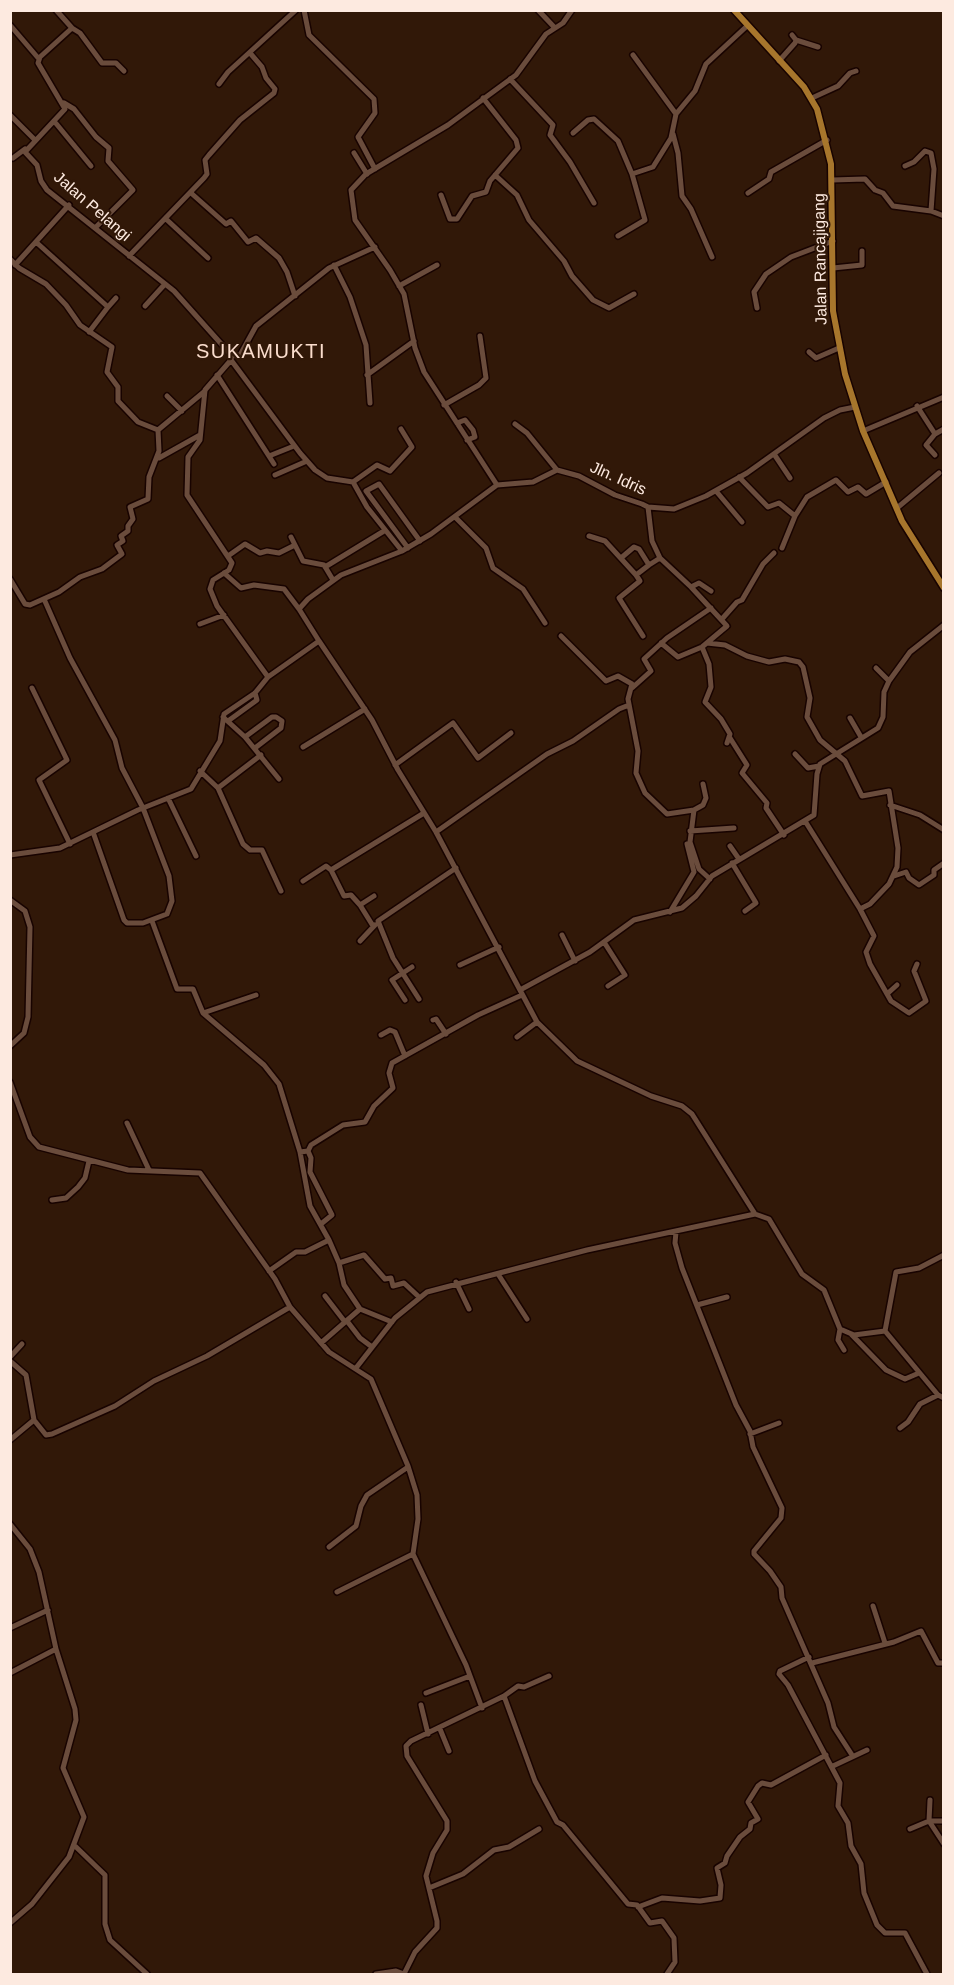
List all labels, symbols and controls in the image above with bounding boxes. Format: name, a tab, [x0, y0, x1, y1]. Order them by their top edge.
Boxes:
street label: Jalan Pelangi	[49, 168, 135, 246]
street label: Jalan Rancajigang	[810, 193, 832, 325]
district label: SUKAMUKTI	[196, 340, 326, 364]
street label: Jln. Idris	[587, 458, 649, 500]

